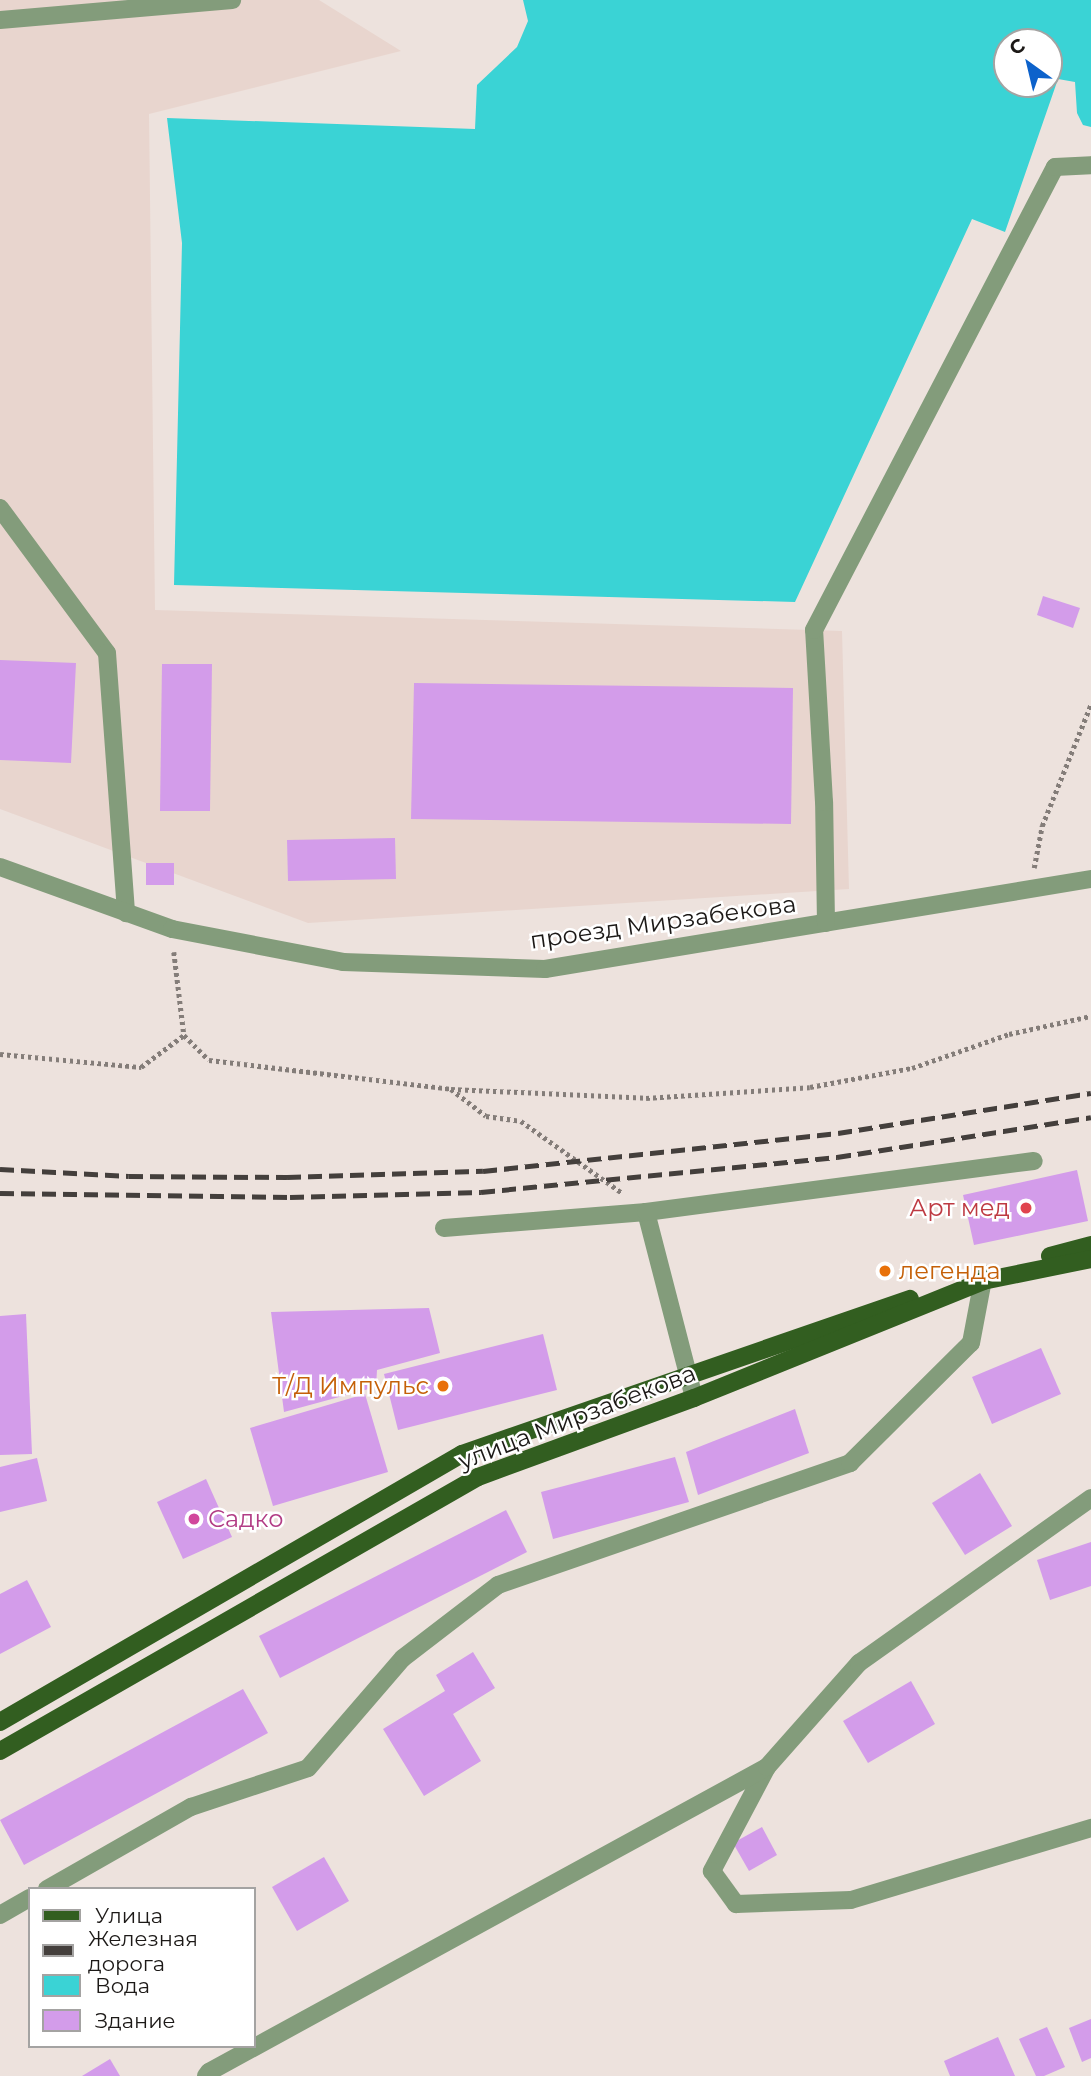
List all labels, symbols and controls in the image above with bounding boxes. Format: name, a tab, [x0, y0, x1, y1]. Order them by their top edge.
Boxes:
north arrow	[993, 28, 1063, 98]
text: С	[1005, 33, 1029, 60]
street label: проезд Мирзабекова	[528, 889, 798, 955]
place label: Арт мед	[909, 1194, 1010, 1222]
marker: Арт мед	[1016, 1198, 1036, 1218]
place label: легенда	[899, 1257, 1000, 1285]
marker: легенда	[877, 1263, 893, 1279]
street label: улица Мирзабекова	[454, 1358, 700, 1476]
place label: Т/Д Импульс	[272, 1372, 429, 1400]
marker: Т/Д Импульс	[435, 1378, 451, 1394]
place label: Садко	[208, 1505, 283, 1533]
marker: Садко	[186, 1511, 202, 1527]
legend	[28, 1887, 256, 2048]
text: Улица	[95, 1903, 163, 1928]
text: Железная дорога	[88, 1926, 198, 1976]
text: Вода	[95, 1973, 150, 1998]
text: Здание	[95, 2008, 176, 2033]

